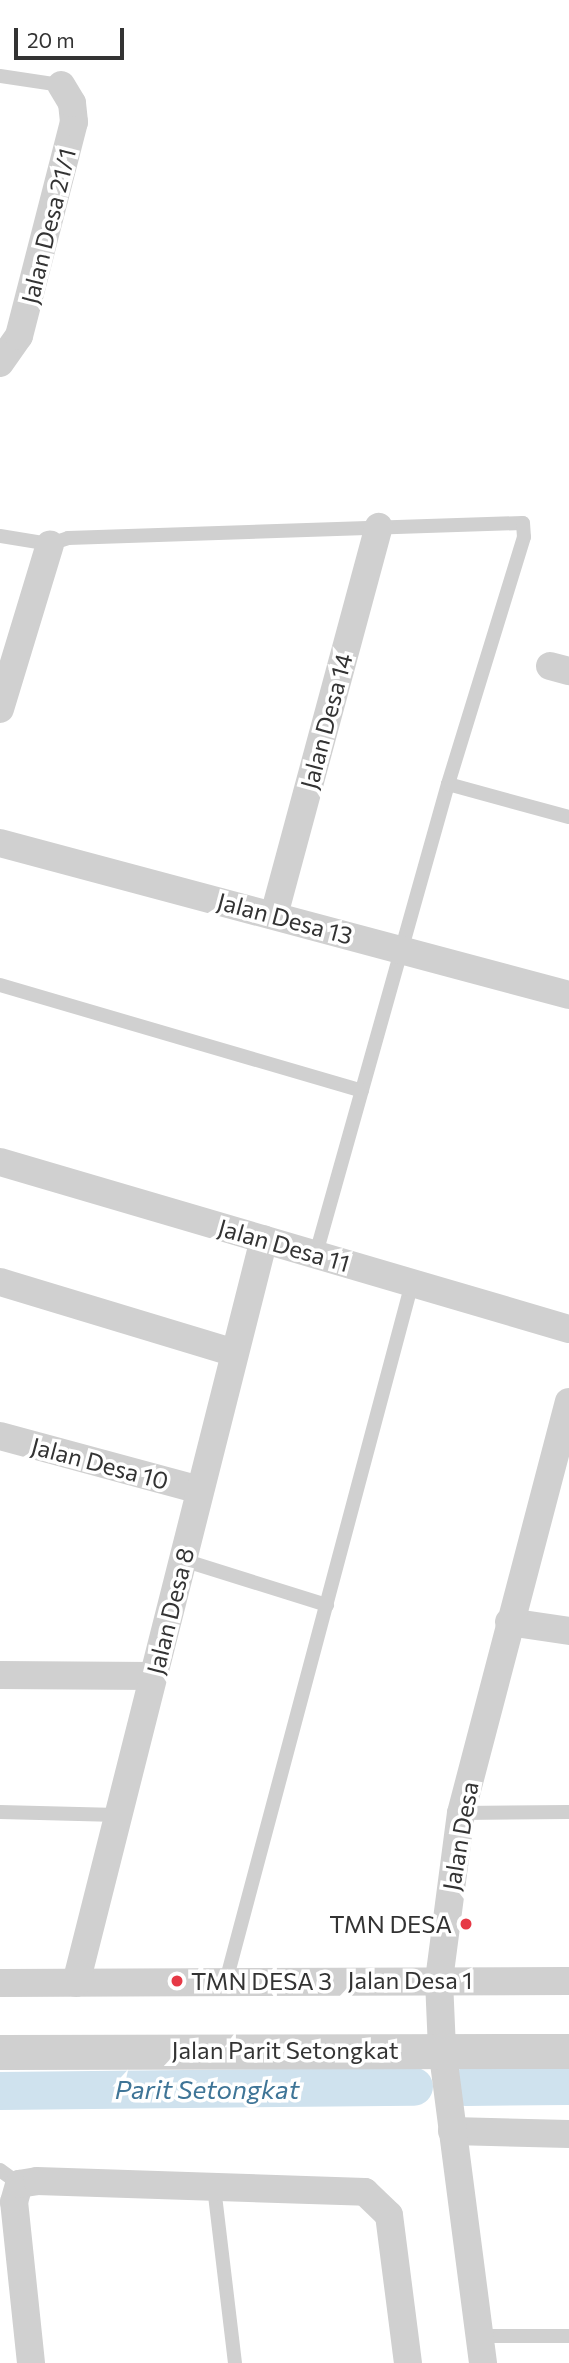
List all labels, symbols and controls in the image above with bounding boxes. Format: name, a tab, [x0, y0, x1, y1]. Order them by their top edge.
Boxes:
scale bar	[18, 14, 128, 58]
text: 20 m	[27, 27, 75, 52]
street label: Jalan Desa 21/1	[15, 145, 81, 307]
street label: Jalan Desa 14	[294, 650, 358, 792]
street label: Jalan Desa 13	[214, 886, 356, 950]
street label: Jalan Desa 11	[215, 1212, 353, 1278]
street label: Jalan Desa 10	[28, 1431, 172, 1495]
street label: Jalan Desa 8	[140, 1545, 200, 1677]
street label: Jalan Desa	[436, 1779, 484, 1893]
place label: TMN DESA	[329, 1910, 452, 1938]
marker: TMN DESA	[458, 1916, 474, 1932]
street label: Jalan Desa 1	[347, 1966, 473, 1994]
place label: TMN DESA 3	[191, 1967, 332, 1995]
marker: TMN DESA 3	[169, 1973, 185, 1989]
street label: Jalan Parit Setongkat	[171, 2036, 399, 2064]
water label: Parit Setongkat	[115, 2073, 299, 2105]

